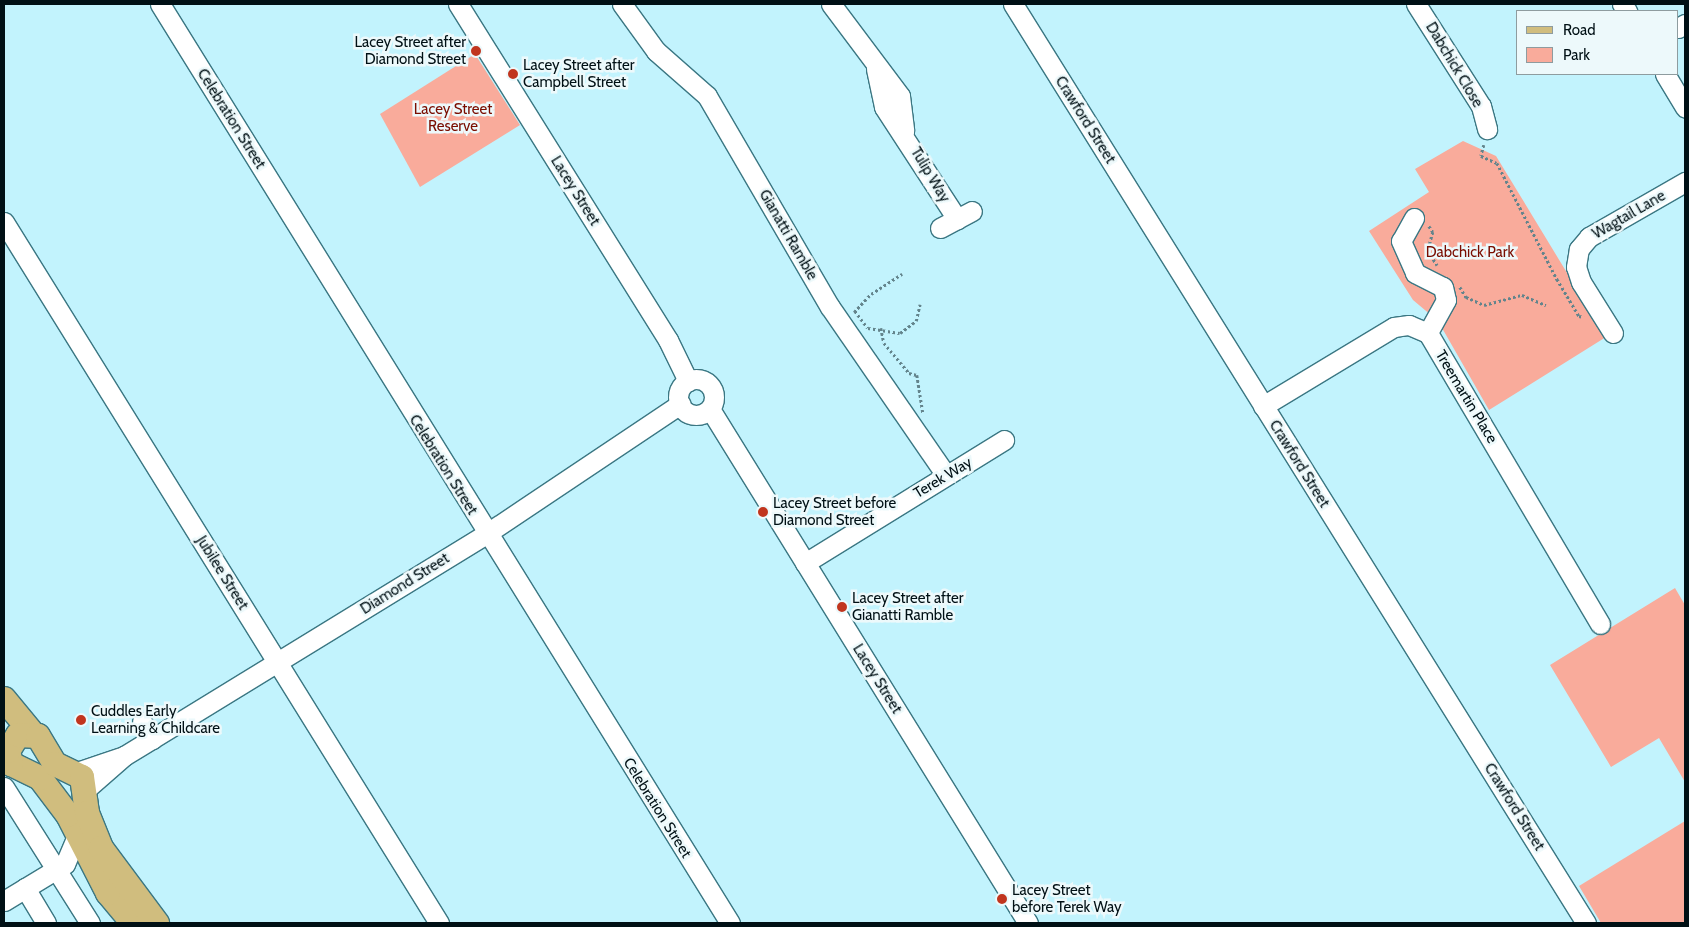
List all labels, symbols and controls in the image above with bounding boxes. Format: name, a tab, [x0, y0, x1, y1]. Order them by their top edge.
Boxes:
legend	[1516, 10, 1679, 75]
street label: Dabchick Close	[1422, 19, 1486, 111]
text: Road	[1563, 21, 1596, 39]
place label: Lacey Street after Diamond Street	[355, 33, 466, 68]
marker: Lacey Street after Diamond Street	[470, 45, 482, 57]
text: Park	[1563, 46, 1590, 64]
place label: Lacey Street after Campbell Street	[523, 56, 634, 91]
street label: Celebration Street	[193, 66, 269, 172]
marker: Lacey Street after Campbell Street	[507, 68, 519, 80]
street label: Crawford Street	[1051, 73, 1119, 167]
park label: Lacey Street Reserve	[414, 100, 492, 135]
street label: Tulip Way	[907, 144, 953, 206]
street label: Lacey Street	[547, 153, 603, 229]
street label: Gianatti Ramble	[755, 187, 821, 283]
street label: Wagtail Lane	[1589, 187, 1669, 243]
park label: Dabchick Park	[1426, 244, 1514, 262]
street label: Treemartin Place	[1431, 347, 1501, 447]
street label: Celebration Street	[405, 412, 481, 518]
street label: Crawford Street	[1265, 417, 1333, 511]
street label: Terek Way	[911, 454, 975, 502]
place label: Lacey Street before Diamond Street	[773, 494, 896, 529]
marker: Lacey Street before Diamond Street	[757, 506, 769, 518]
street label: Jubilee Street	[192, 533, 252, 613]
street label: Diamond Street	[357, 550, 453, 618]
place label: Lacey Street after Gianatti Ramble	[852, 589, 963, 624]
marker: Lacey Street after Gianatti Ramble	[836, 601, 848, 613]
street label: Lacey Street	[849, 641, 905, 717]
place label: Cuddles Early Learning & Childcare	[91, 702, 220, 737]
marker: Cuddles Early Learning & Childcare	[75, 714, 87, 726]
street label: Celebration Street	[619, 755, 695, 861]
street label: Crawford Street	[1480, 760, 1548, 854]
place label: Lacey Street before Terek Way	[1012, 881, 1122, 916]
marker: Lacey Street before Terek Way	[996, 893, 1008, 905]

